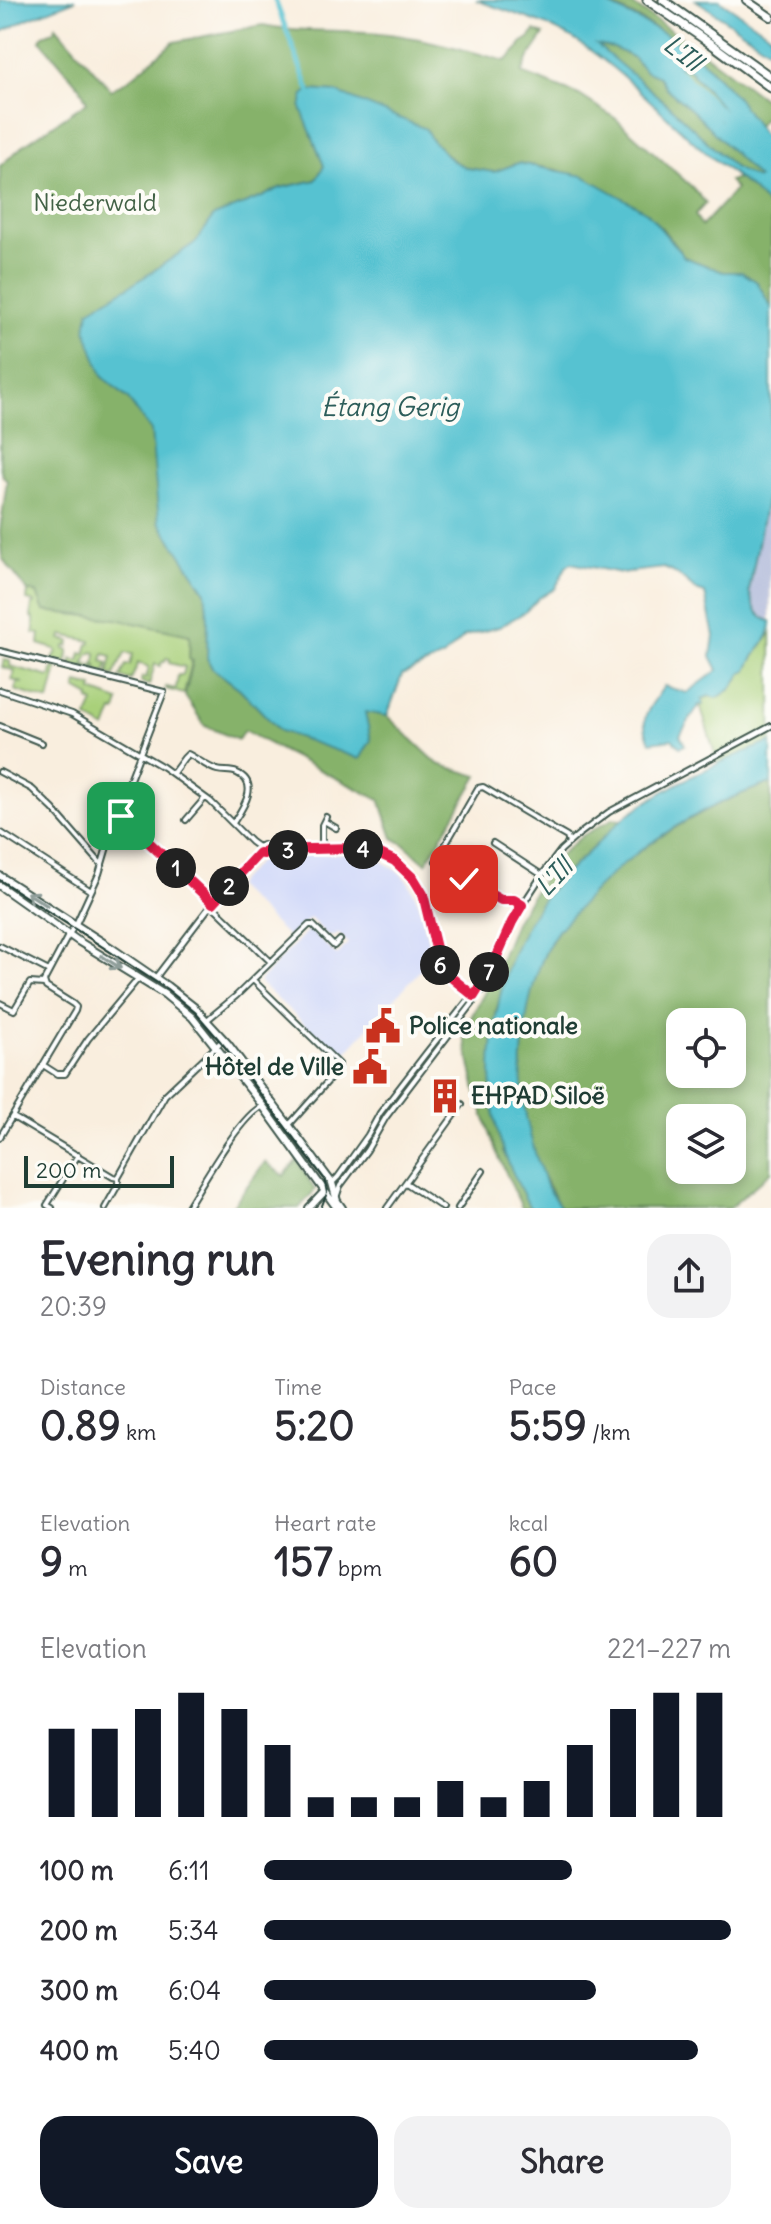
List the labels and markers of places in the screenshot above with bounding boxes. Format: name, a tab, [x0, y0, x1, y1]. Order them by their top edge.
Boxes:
pin	[87, 782, 155, 850]
pin: 4	[343, 829, 383, 869]
pin: 3	[268, 830, 308, 870]
pin	[430, 845, 498, 913]
pin: 1	[156, 848, 196, 888]
pin: 2	[209, 866, 249, 906]
pin: 6	[420, 945, 460, 985]
pin: 7	[469, 952, 509, 992]
public building icon: Police nationale	[364, 1007, 402, 1045]
place label: Police nationale	[409, 1010, 578, 1040]
public building icon: Hôtel de Ville	[351, 1048, 389, 1086]
place label: Hôtel de Ville	[205, 1051, 344, 1081]
building icon: EHPAD Siloë	[426, 1077, 464, 1115]
place label: EHPAD Siloë	[471, 1080, 605, 1110]

